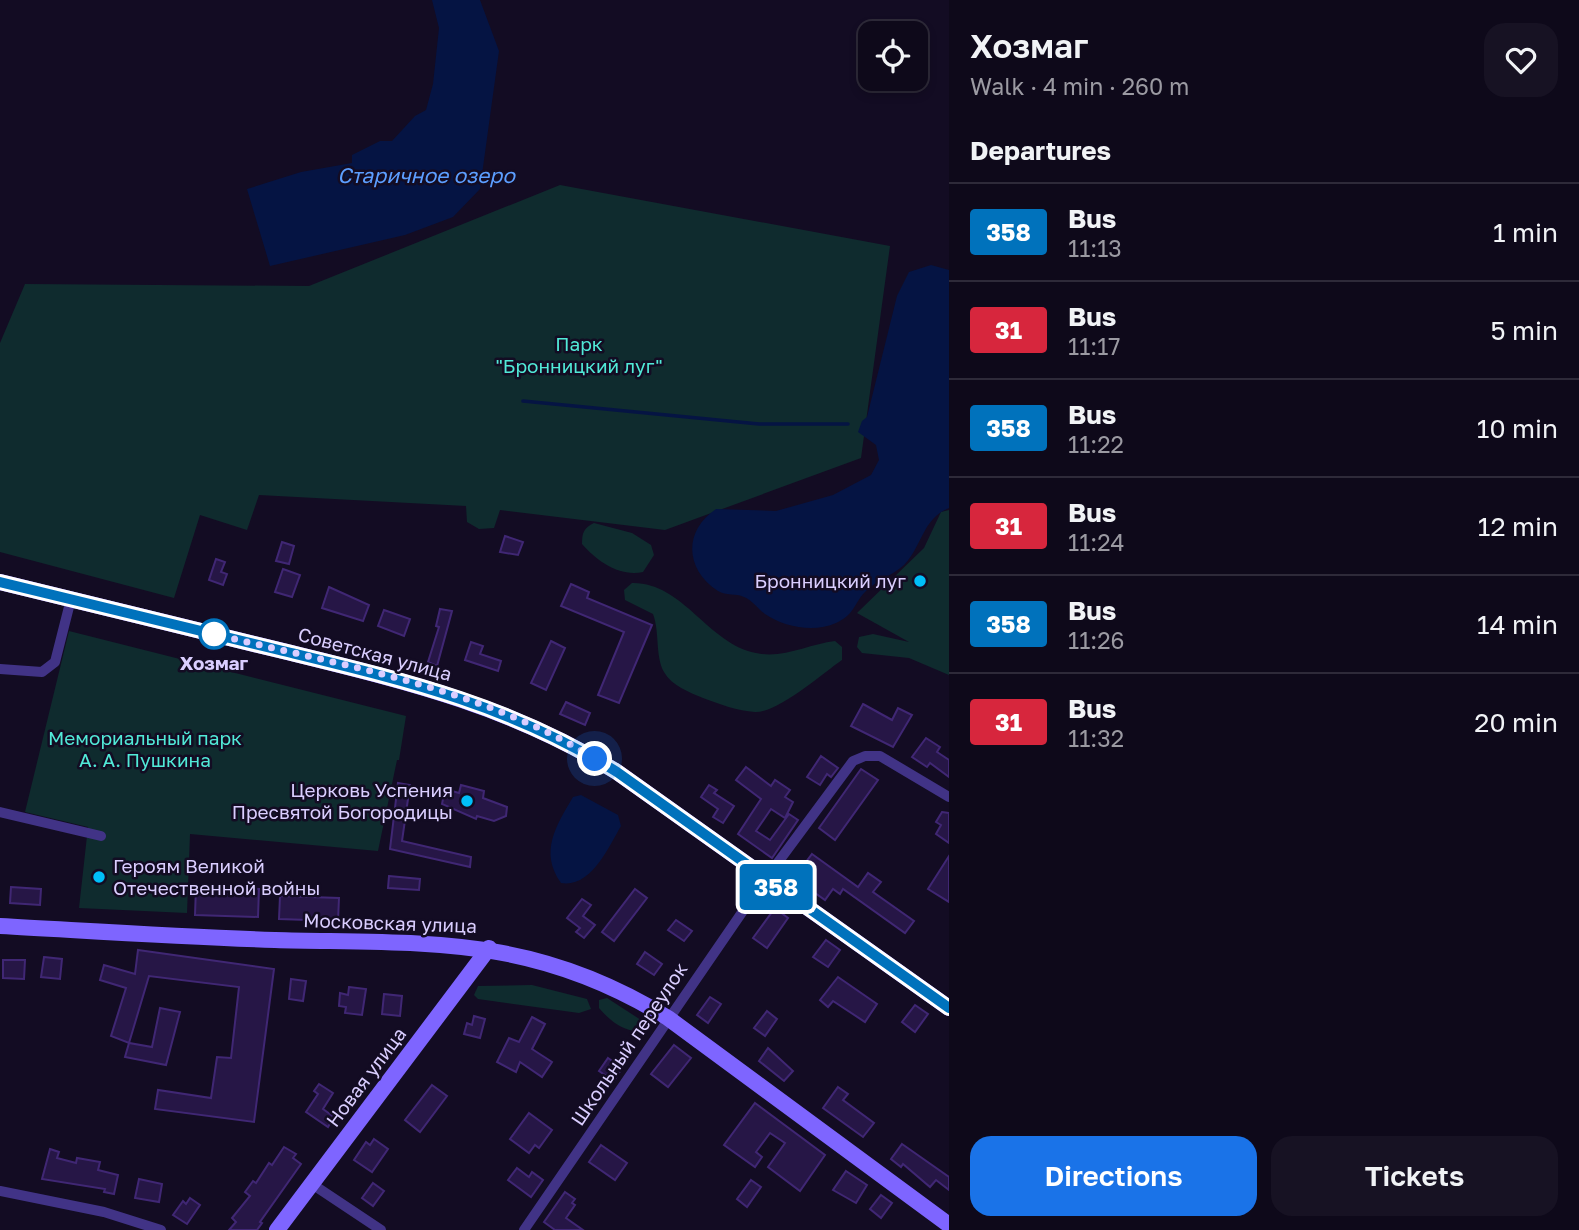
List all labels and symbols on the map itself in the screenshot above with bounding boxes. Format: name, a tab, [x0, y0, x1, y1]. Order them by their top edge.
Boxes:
water label: Старичное озеро	[337, 162, 516, 188]
park label: Парк "Бронницкий луг"	[495, 332, 663, 377]
place label: Бронницкий луг	[754, 569, 906, 592]
marker: Бронницкий луг	[912, 573, 928, 589]
marker: Хозмаг	[199, 619, 229, 649]
street label: Советская улица	[296, 622, 454, 685]
place label: Хозмаг	[180, 651, 249, 674]
park label: Мемориальный парк А. А. Пушкина	[48, 726, 242, 771]
your location	[577, 741, 612, 776]
place label: Церковь Успения Пресвятой Богородицы	[232, 778, 453, 823]
marker: Церковь Успения Пресвятой Богородицы	[459, 793, 475, 809]
place label: Героям Великой Отечественной войны	[113, 854, 320, 899]
line badge: 358	[736, 864, 816, 910]
marker: Героям Великой Отечественной войны	[91, 869, 107, 885]
street label: Московская улица	[303, 908, 477, 937]
street label: Школьный переулок	[566, 958, 692, 1130]
street label: Новая улица	[321, 1022, 410, 1131]

